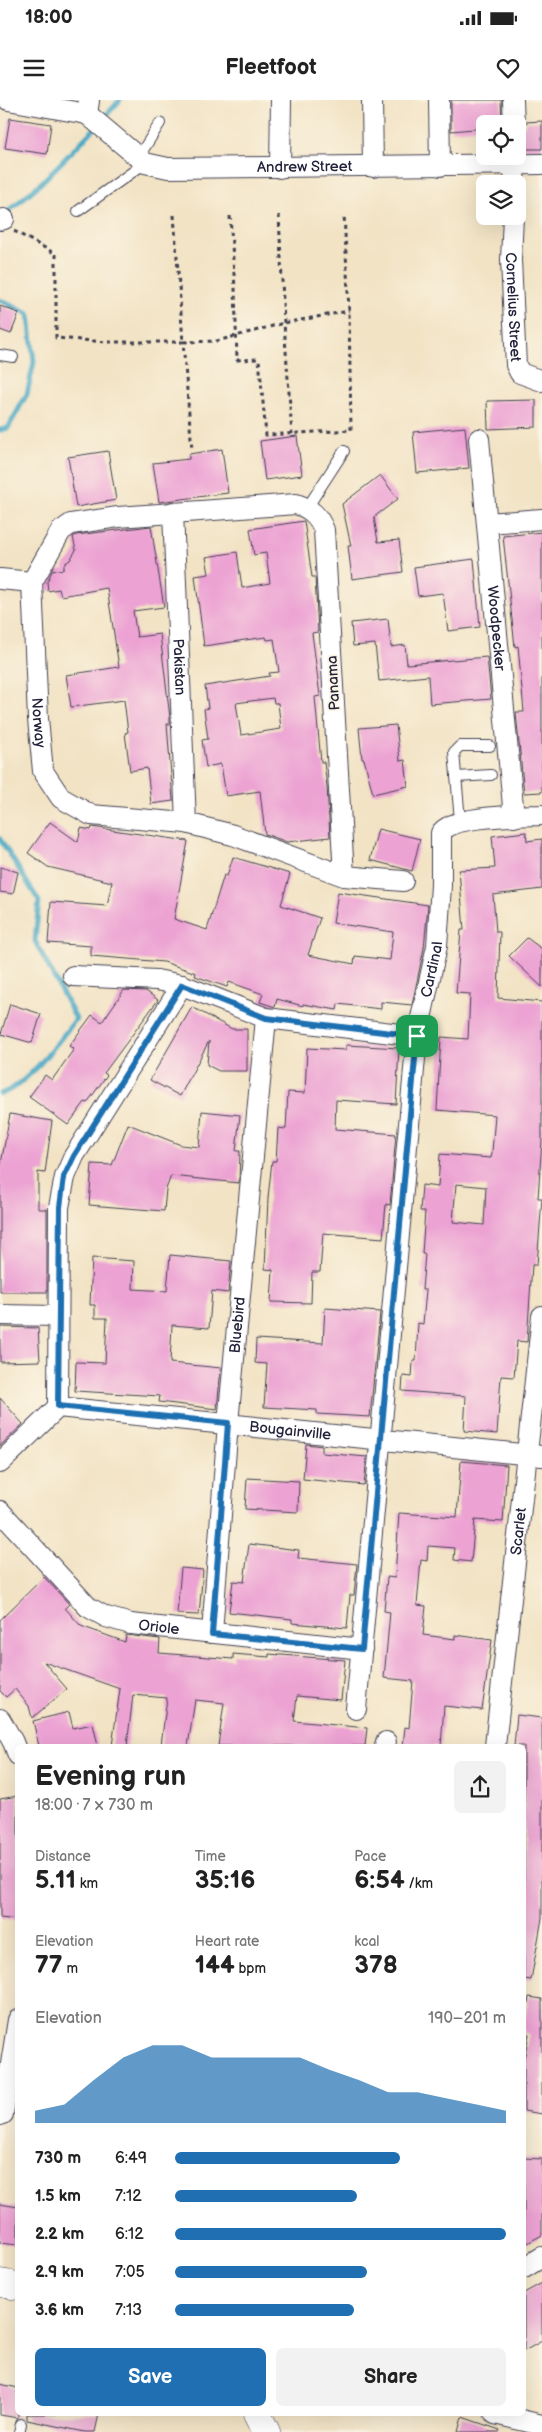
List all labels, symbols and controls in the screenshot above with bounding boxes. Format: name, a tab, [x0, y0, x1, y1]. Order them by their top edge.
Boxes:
text: 18:00	[25, 6, 73, 29]
icon: menu	[20, 54, 48, 82]
text: Fleetfoot	[225, 54, 317, 81]
icon: heart	[494, 54, 522, 82]
map controls	[476, 115, 526, 225]
button: locate	[476, 115, 526, 165]
street label: Andrew Street	[257, 157, 353, 177]
button: layers	[476, 175, 526, 225]
street label: Cornelius Street	[501, 252, 525, 363]
street label: Woodpecker	[483, 585, 509, 672]
street label: Pakistan	[168, 638, 190, 696]
street label: Panama	[323, 655, 344, 711]
street label: Norway	[27, 697, 50, 749]
street label: Cardinal	[417, 941, 447, 999]
pin	[396, 1015, 438, 1057]
icon: arrive	[403, 1022, 431, 1050]
street label: Bluebird	[226, 1296, 250, 1354]
street label: Bougainville	[248, 1417, 332, 1445]
street label: Scarlet	[507, 1506, 531, 1556]
street label: Oriole	[138, 1616, 181, 1639]
text: Evening run	[35, 1760, 186, 1793]
button: share	[454, 1761, 506, 1813]
text: 18:00 · 7 × 730 m	[35, 1796, 153, 1815]
text: Distance	[35, 1848, 91, 1865]
text: Time	[195, 1848, 226, 1865]
text: Pace	[354, 1848, 386, 1865]
text: 5.11	[35, 1865, 76, 1896]
text: 35:16	[195, 1865, 255, 1896]
text: 6:54	[354, 1865, 405, 1896]
text: km	[76, 1875, 98, 1892]
text: /km	[405, 1875, 433, 1892]
text: Elevation	[35, 1933, 93, 1950]
text: Heart rate	[195, 1933, 259, 1950]
text: kcal	[354, 1933, 379, 1950]
text: 77	[35, 1950, 63, 1981]
text: 144	[195, 1950, 235, 1981]
text: 378	[354, 1950, 398, 1981]
text: m	[63, 1960, 78, 1977]
text: bpm	[235, 1960, 266, 1977]
text: Elevation	[35, 2009, 102, 2028]
text: 190–201 m	[428, 2009, 506, 2028]
text: 730 m	[35, 2149, 81, 2168]
text: 6:49	[115, 2149, 147, 2168]
text: 1.5 km	[35, 2187, 81, 2206]
text: 7:12	[115, 2187, 142, 2206]
text: 2.2 km	[35, 2225, 84, 2244]
text: 6:12	[115, 2225, 144, 2244]
text: 2.9 km	[35, 2263, 84, 2282]
text: 7:05	[115, 2263, 145, 2282]
text: 3.6 km	[35, 2301, 84, 2320]
text: 7:13	[115, 2301, 142, 2320]
button: Save	[35, 2348, 266, 2406]
button: Share	[276, 2348, 506, 2406]

